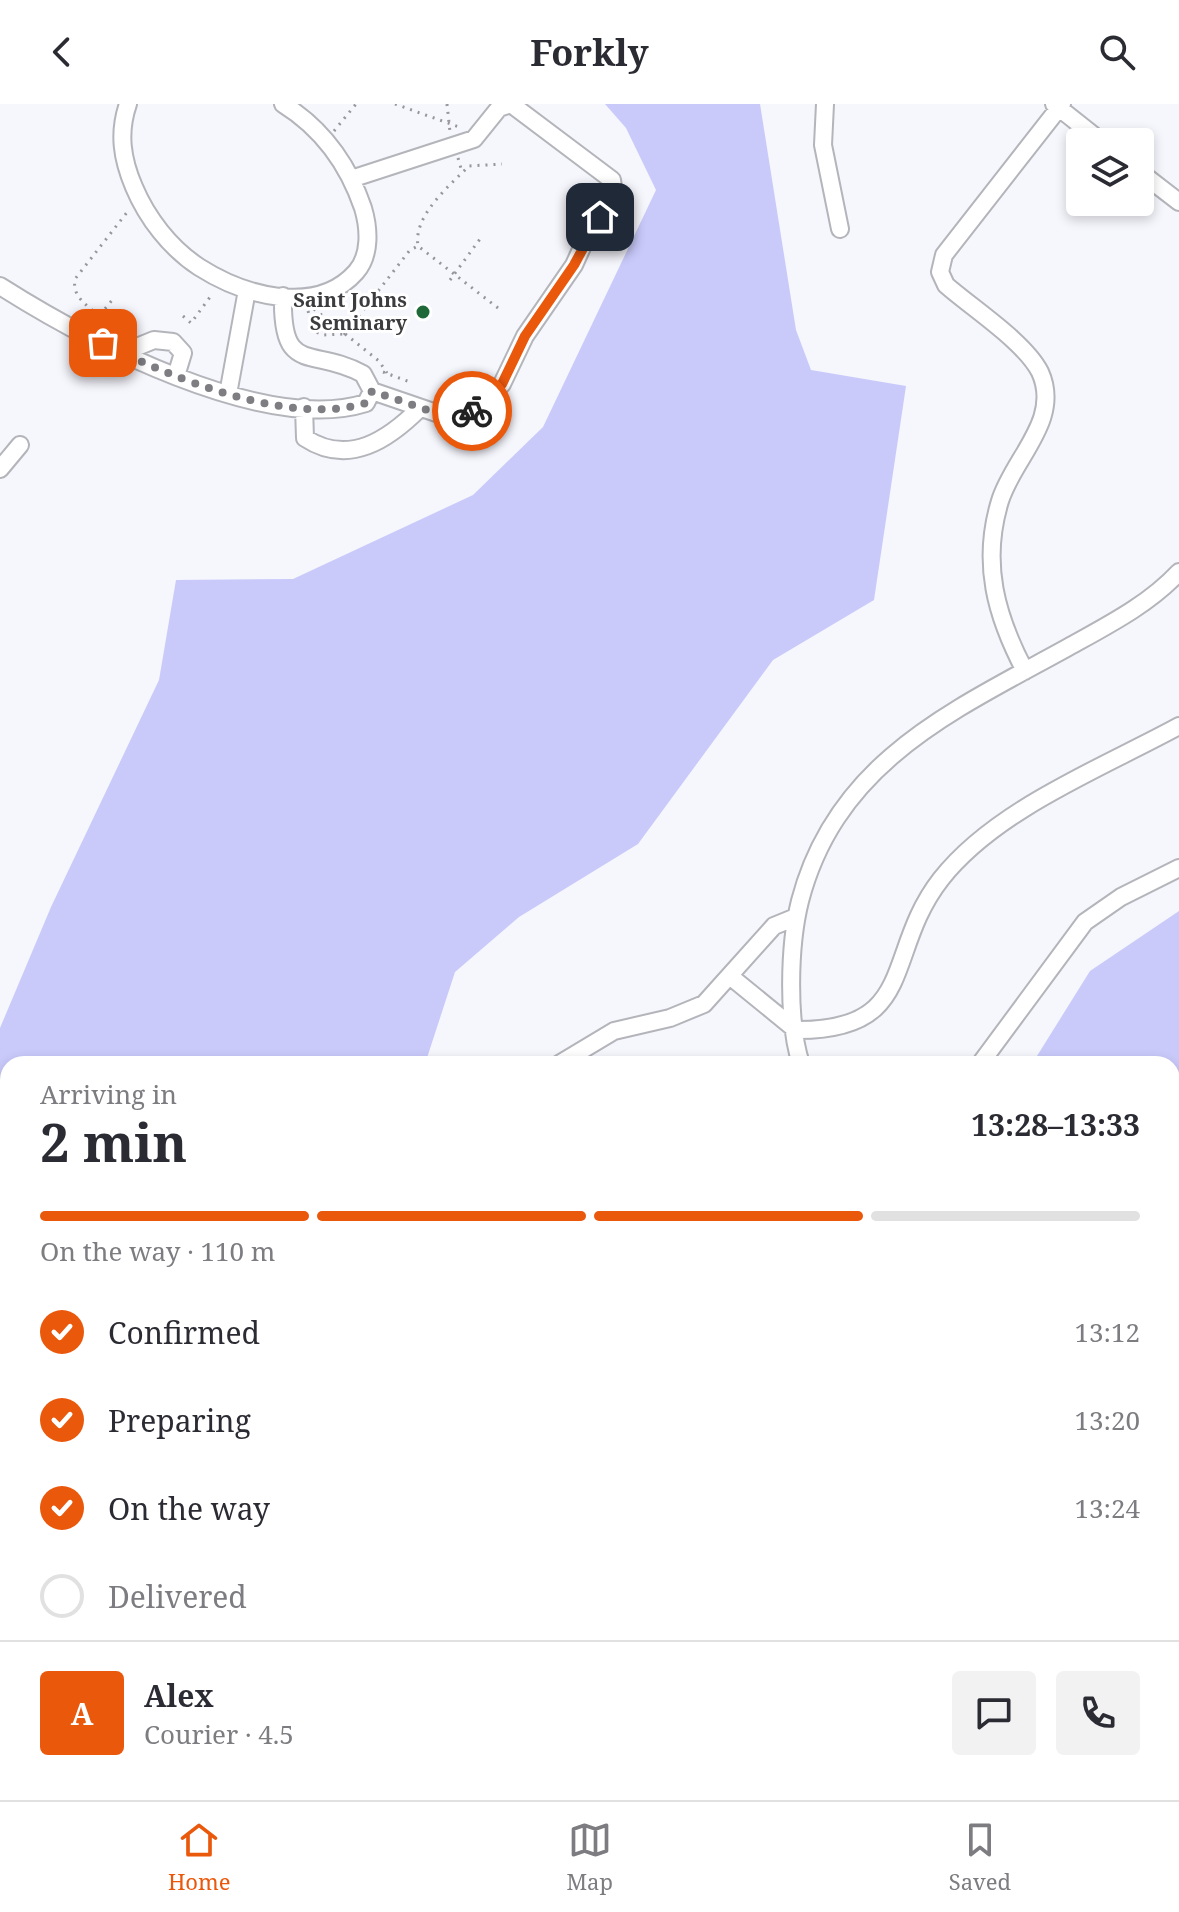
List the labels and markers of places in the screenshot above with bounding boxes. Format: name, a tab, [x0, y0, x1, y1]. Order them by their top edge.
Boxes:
pin	[566, 183, 634, 251]
place label: Saint Johns Seminary	[293, 286, 407, 336]
marker: Saint Johns Seminary	[414, 303, 432, 321]
pin	[69, 309, 137, 377]

